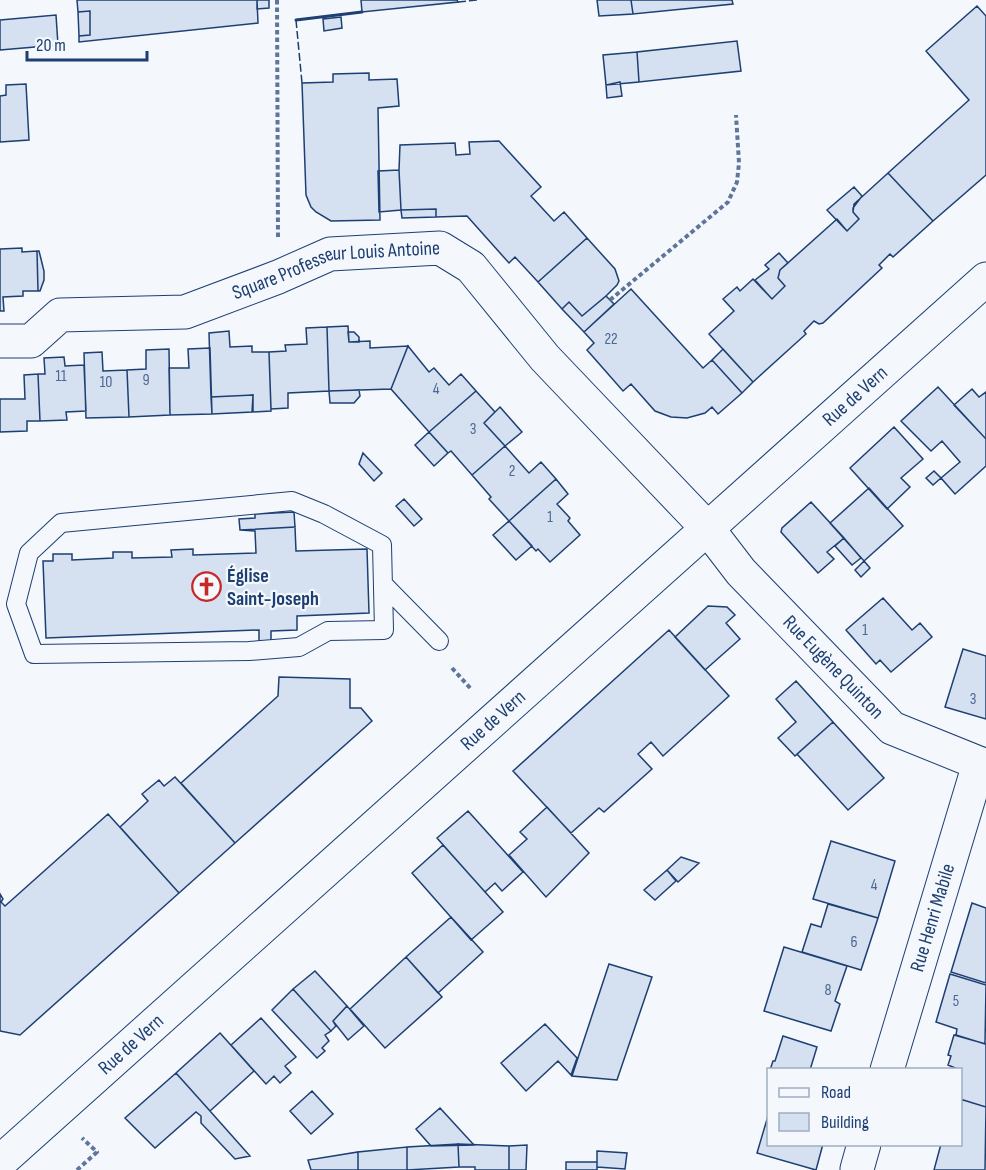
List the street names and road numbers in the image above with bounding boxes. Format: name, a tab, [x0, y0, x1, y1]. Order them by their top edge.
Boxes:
street label: Square Professeur Louis Antoine	[229, 236, 441, 305]
street label: Rue de Vern	[818, 361, 893, 431]
street label: Rue Eugène Quinton	[778, 610, 889, 724]
street label: Rue de Vern	[456, 685, 531, 756]
street label: Rue Henri Mabile	[905, 861, 960, 975]
street label: Rue de Vern	[94, 1009, 169, 1080]

